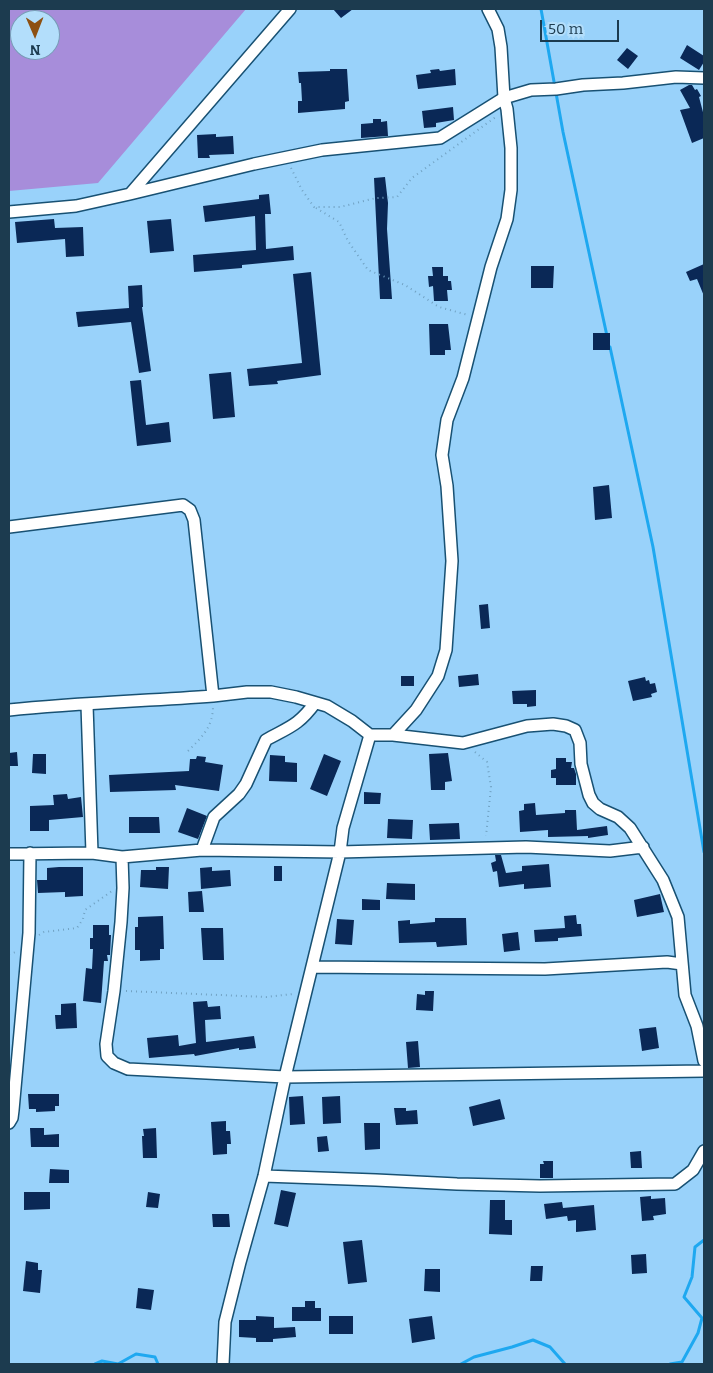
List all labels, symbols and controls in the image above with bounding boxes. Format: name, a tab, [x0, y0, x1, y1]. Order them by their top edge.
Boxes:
north arrow	[10, 10, 60, 60]
scale bar	[543, 10, 622, 42]
text: 50 m	[548, 20, 583, 38]
text: N	[30, 41, 41, 58]

